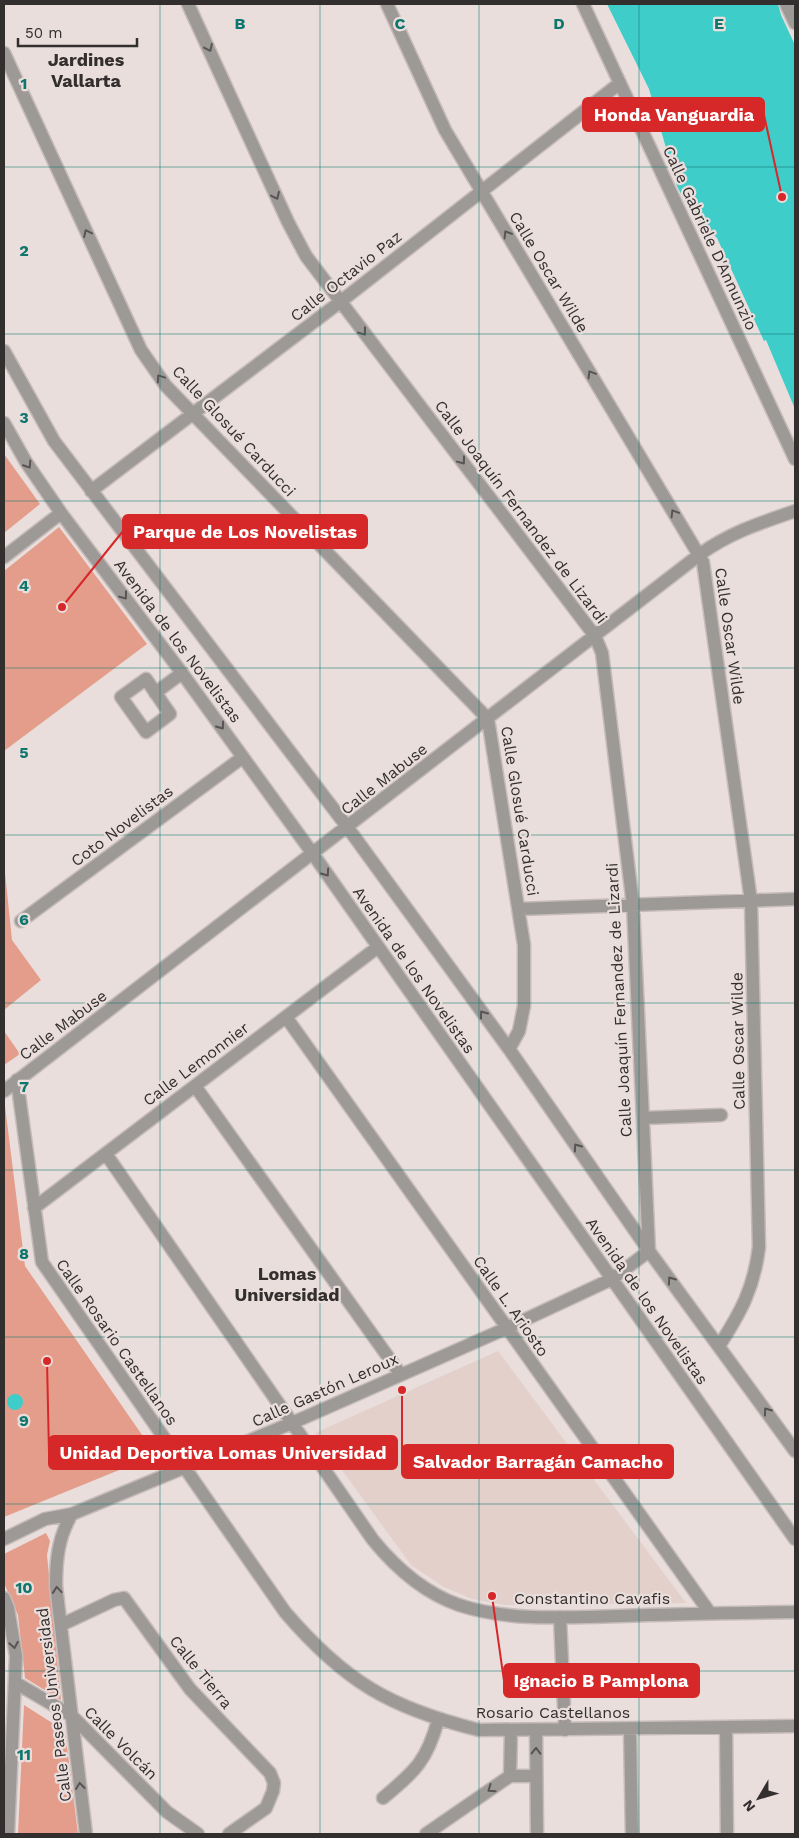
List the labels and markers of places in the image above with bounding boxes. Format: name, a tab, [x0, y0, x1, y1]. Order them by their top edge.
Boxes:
callout: Honda Vanguardia	[583, 98, 764, 131]
callout: Parque de Los Novelistas	[123, 515, 367, 548]
callout: Unidad Deportiva Lomas Universidad	[49, 1436, 397, 1469]
callout: Salvador Barragán Camacho	[402, 1445, 673, 1478]
callout: Ignacio B Pamplona	[504, 1664, 699, 1697]

